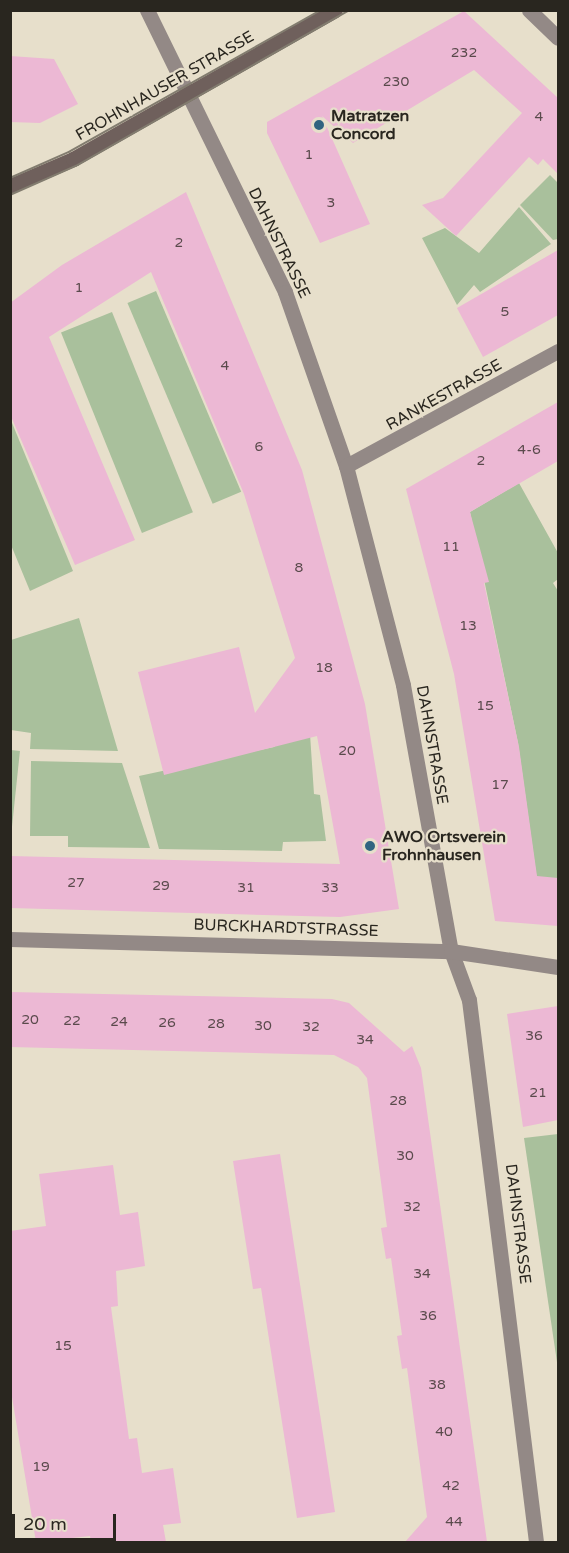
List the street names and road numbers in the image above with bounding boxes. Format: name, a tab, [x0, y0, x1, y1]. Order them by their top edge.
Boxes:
street label: FROHNHAUSER STRASSE	[72, 27, 258, 145]
street label: DAHNSTRASSE	[244, 184, 314, 302]
street label: RANKESTRASSE	[383, 355, 505, 435]
street label: DAHNSTRASSE	[412, 684, 452, 806]
street label: BURCKHARDTSTRASSE	[193, 915, 379, 941]
street label: DAHNSTRASSE	[501, 1163, 535, 1285]

